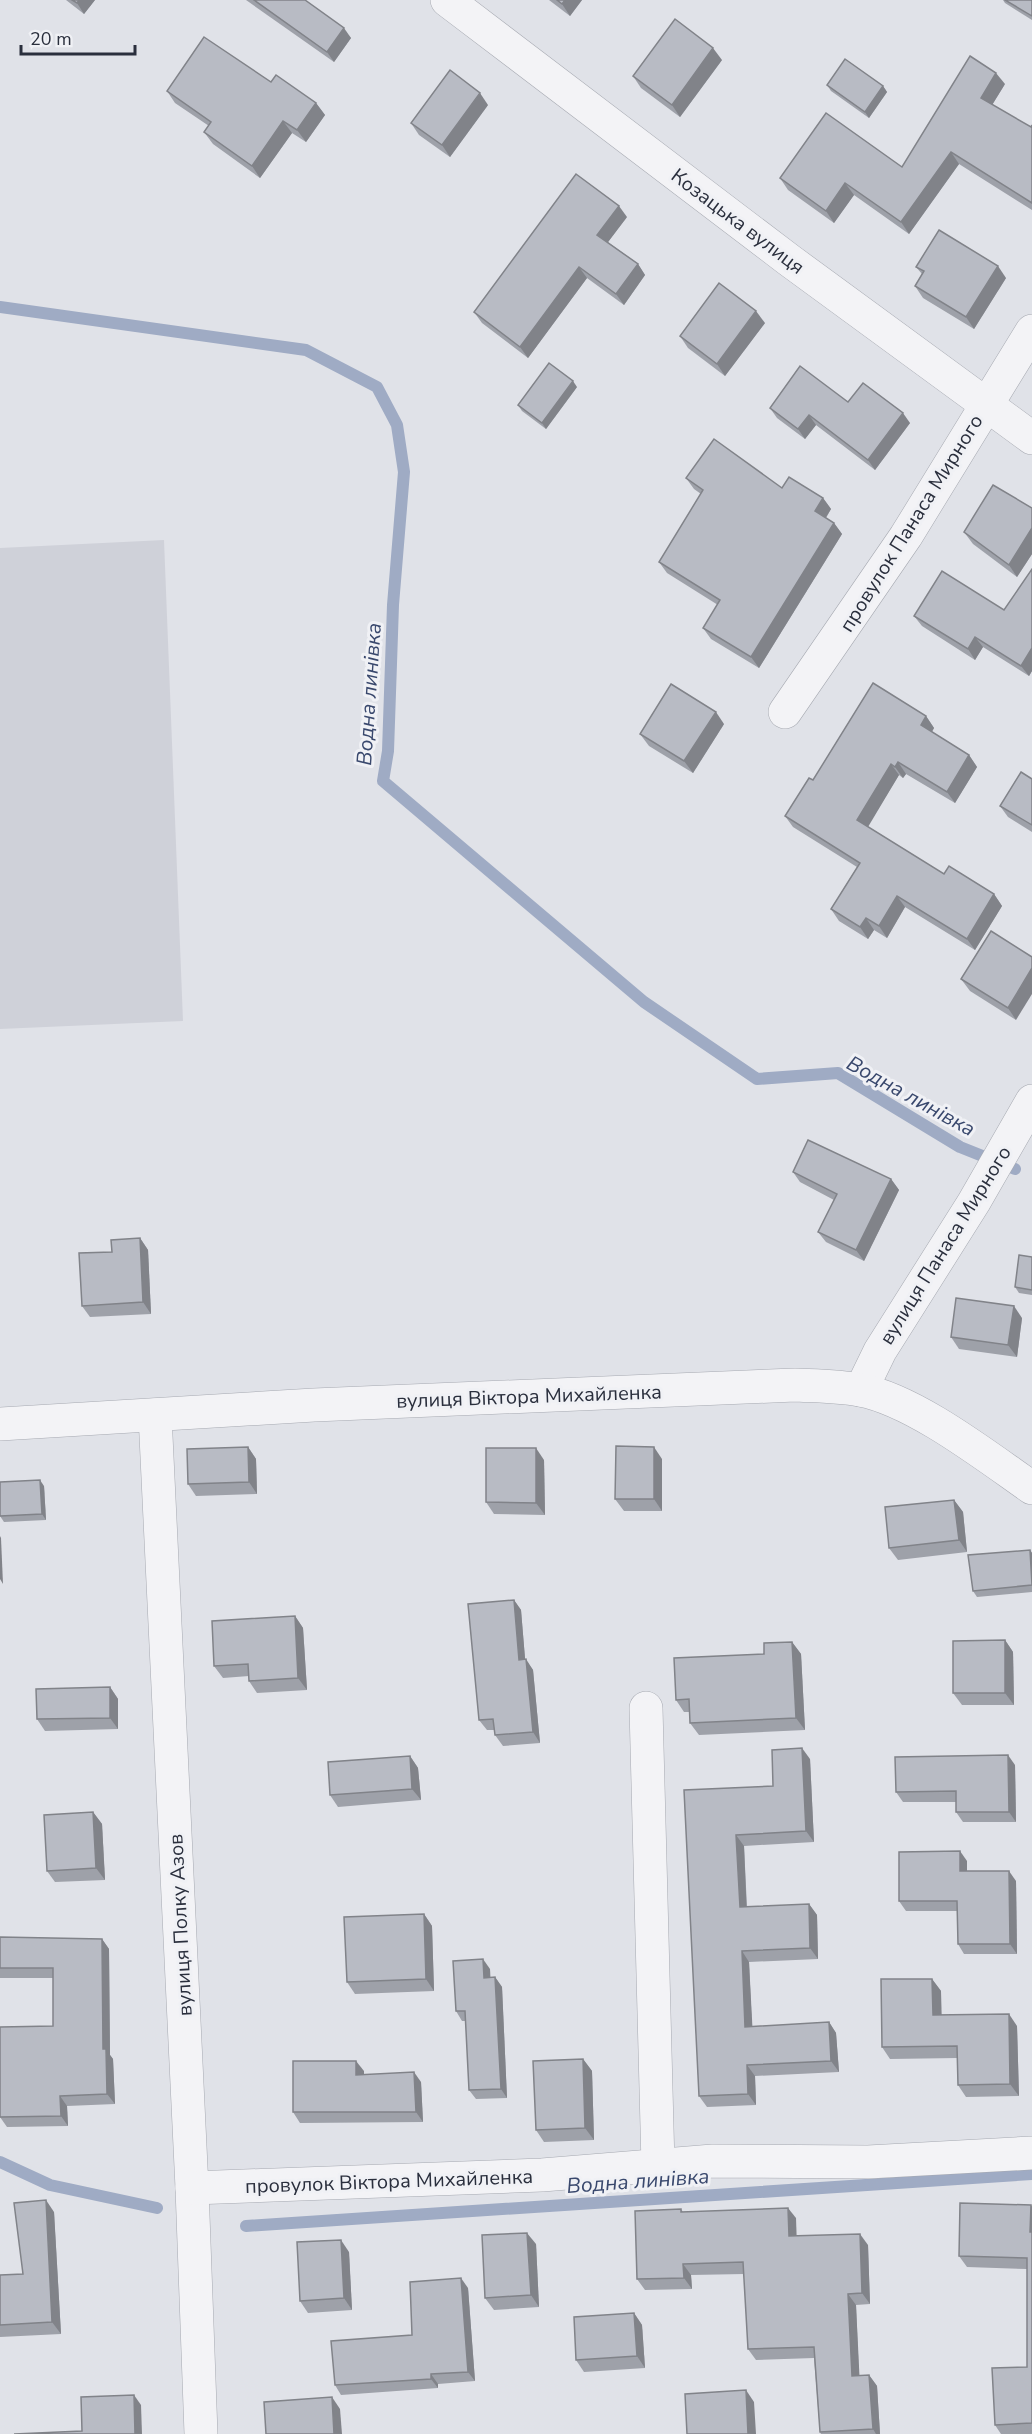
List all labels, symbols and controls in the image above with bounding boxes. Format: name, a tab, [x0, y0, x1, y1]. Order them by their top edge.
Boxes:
scale bar	[21, 18, 135, 56]
text: 20 m	[30, 27, 72, 51]
street label: Козацька вулиця	[665, 162, 810, 281]
street label: провулок Панаса Мирного	[833, 409, 990, 637]
water label: Водна линівка	[350, 622, 388, 766]
water label: Водна линівка	[842, 1049, 980, 1143]
street label: вулиця Панаса Мирного	[873, 1141, 1018, 1350]
street label: вулиця Віктора Михайленка	[396, 1378, 662, 1415]
street label: вулиця Полку Азов	[162, 1833, 199, 2017]
water label: Водна линівка	[566, 2162, 710, 2200]
street label: провулок Віктора Михайленка	[245, 2163, 533, 2200]

